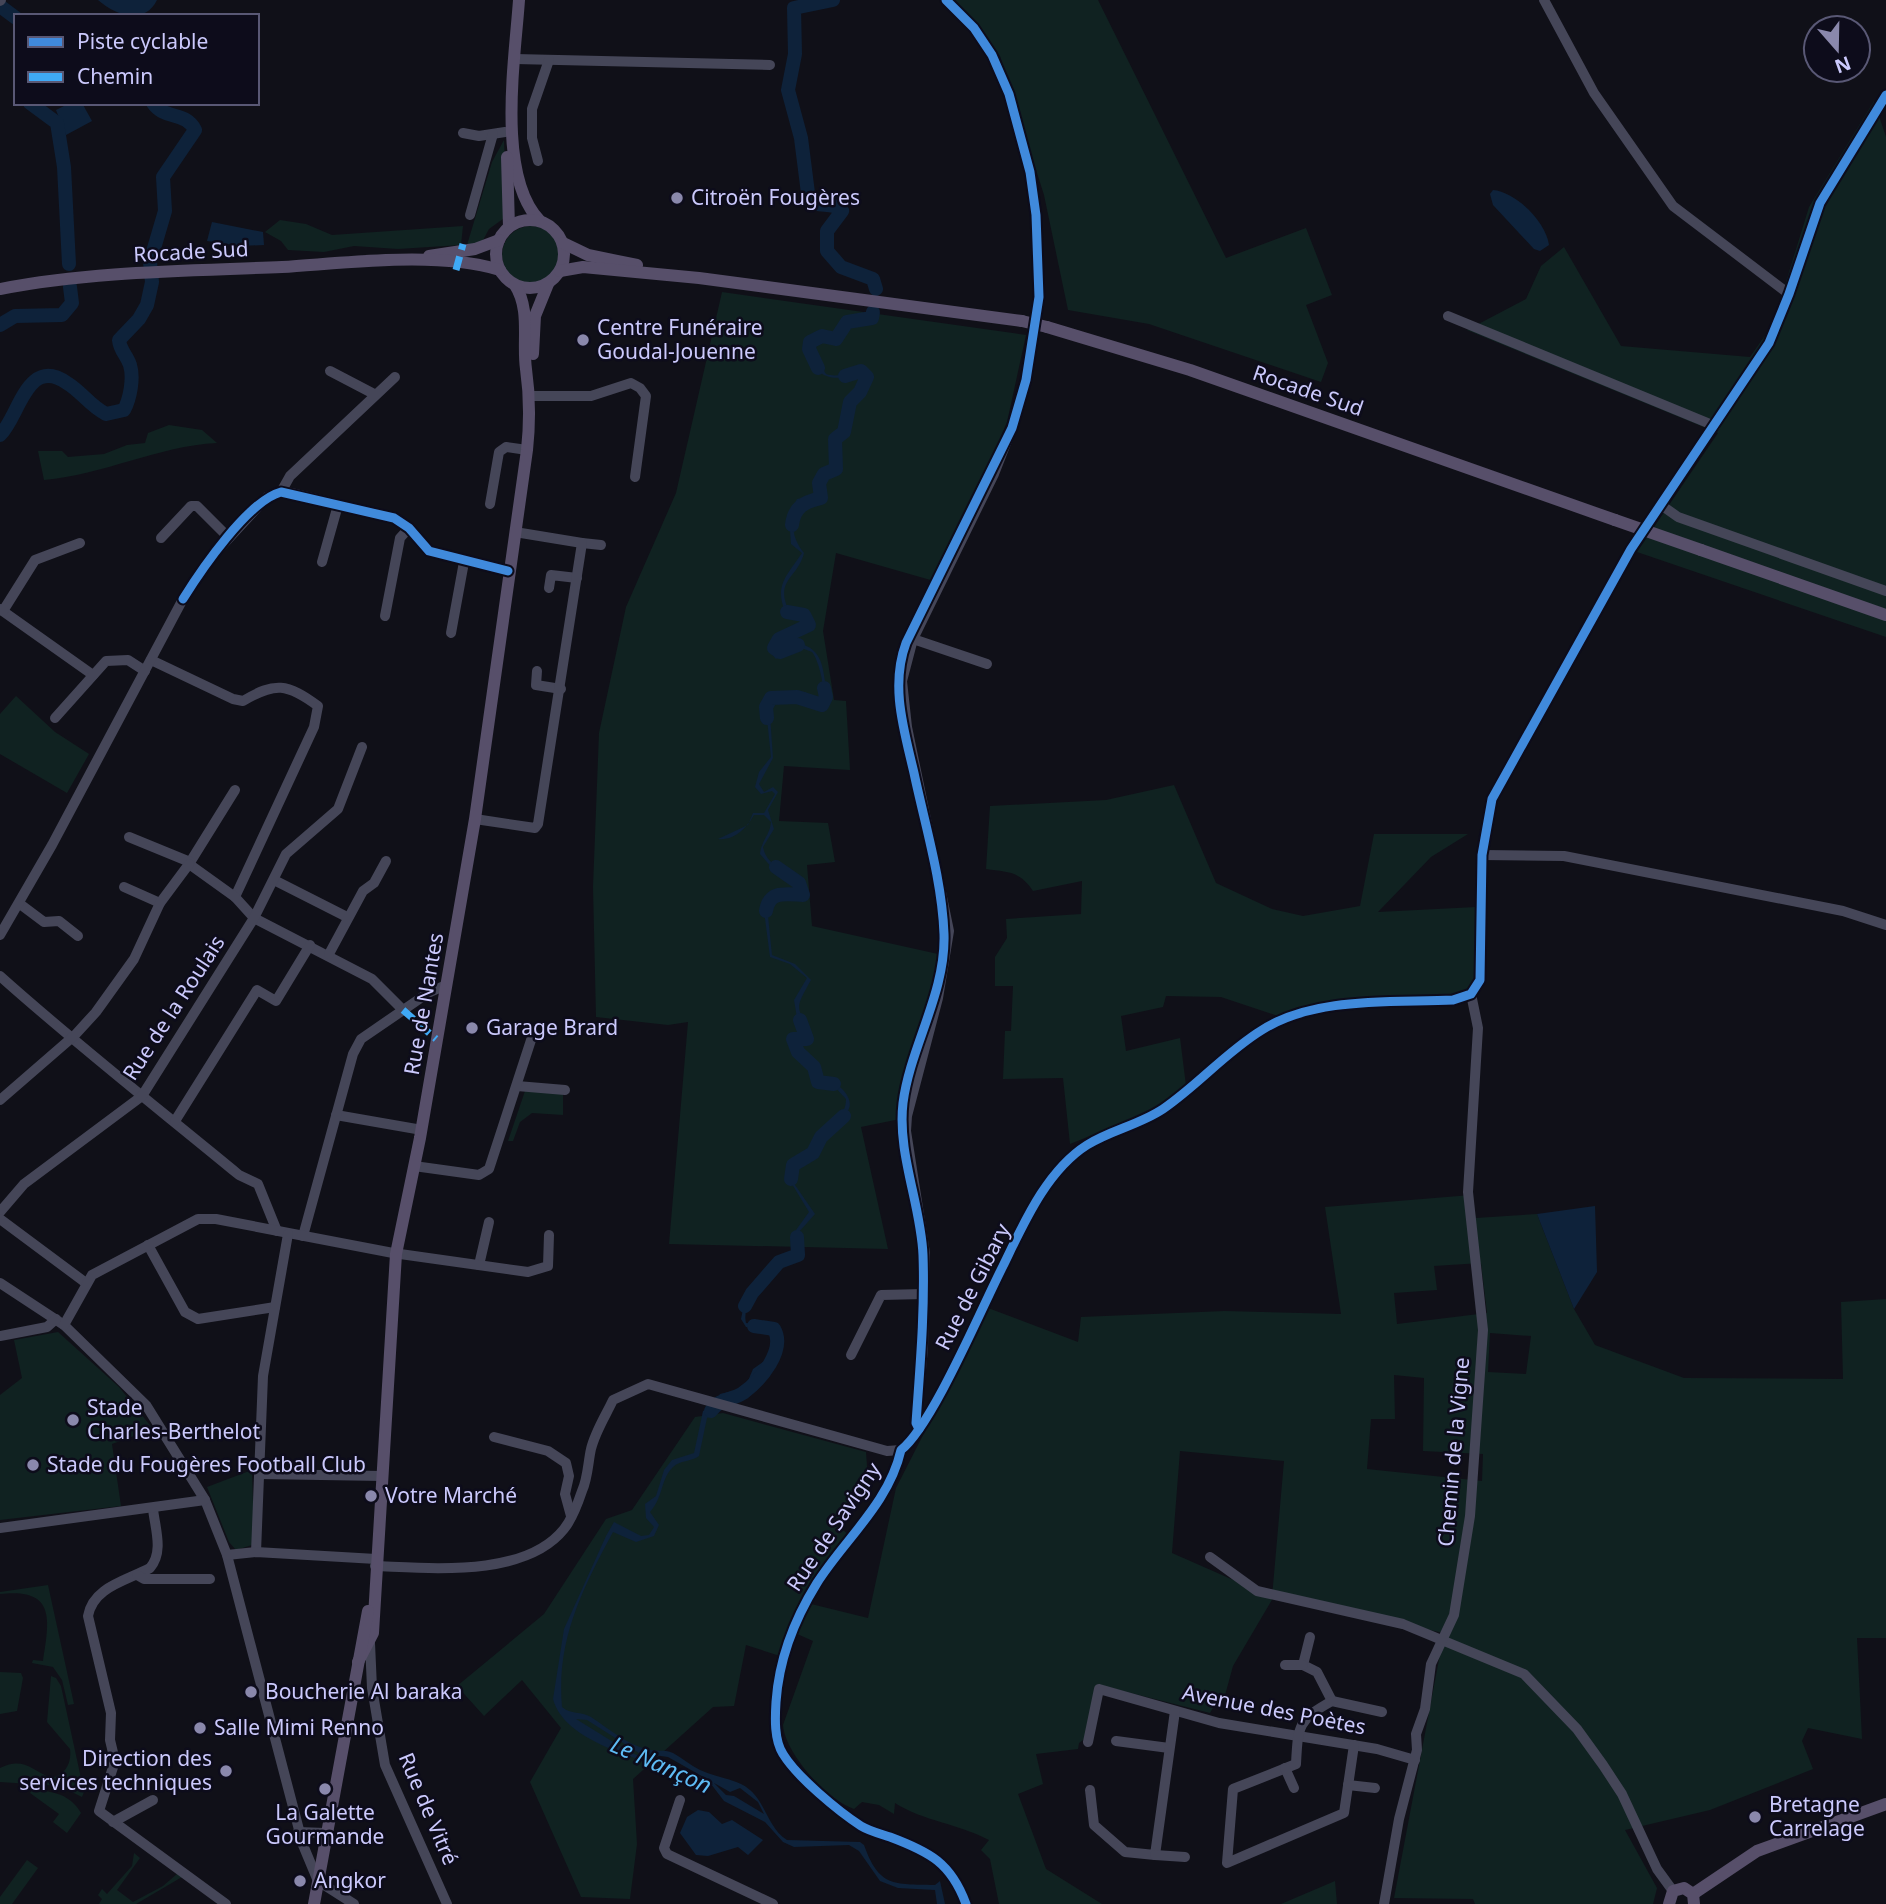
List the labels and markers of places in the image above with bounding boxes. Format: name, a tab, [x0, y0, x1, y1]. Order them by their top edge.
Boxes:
place label: Citroën Fougères	[691, 183, 860, 211]
marker: Citroën Fougères	[669, 190, 685, 206]
place label: Centre Funéraire Goudal-Jouenne	[597, 313, 762, 365]
marker: Centre Funéraire Goudal-Jouenne	[575, 332, 591, 348]
place label: Garage Brard	[486, 1013, 618, 1041]
marker: Garage Brard	[464, 1020, 480, 1036]
place label: Stade Charles-Berthelot	[87, 1393, 260, 1445]
marker: Stade Charles-Berthelot	[65, 1412, 81, 1428]
place label: Stade du Fougères Football Club	[47, 1450, 366, 1478]
marker: Stade du Fougères Football Club	[25, 1457, 41, 1473]
place label: Votre Marché	[385, 1481, 517, 1509]
marker: Votre Marché	[363, 1488, 379, 1504]
place label: Boucherie Al baraka	[265, 1677, 463, 1705]
marker: Boucherie Al baraka	[243, 1684, 259, 1700]
place label: Salle Mimi Renno	[214, 1713, 384, 1741]
marker: Salle Mimi Renno	[192, 1720, 208, 1736]
place label: Direction des services techniques	[19, 1744, 212, 1796]
marker: Direction des services techniques	[218, 1763, 234, 1779]
marker: La Galette Gourmande	[317, 1781, 333, 1797]
place label: Bretagne Carrelage	[1769, 1790, 1865, 1842]
place label: La Galette Gourmande	[266, 1798, 384, 1850]
marker: Bretagne Carrelage	[1747, 1809, 1763, 1825]
place label: Angkor	[314, 1866, 386, 1894]
marker: Angkor	[292, 1873, 308, 1889]

